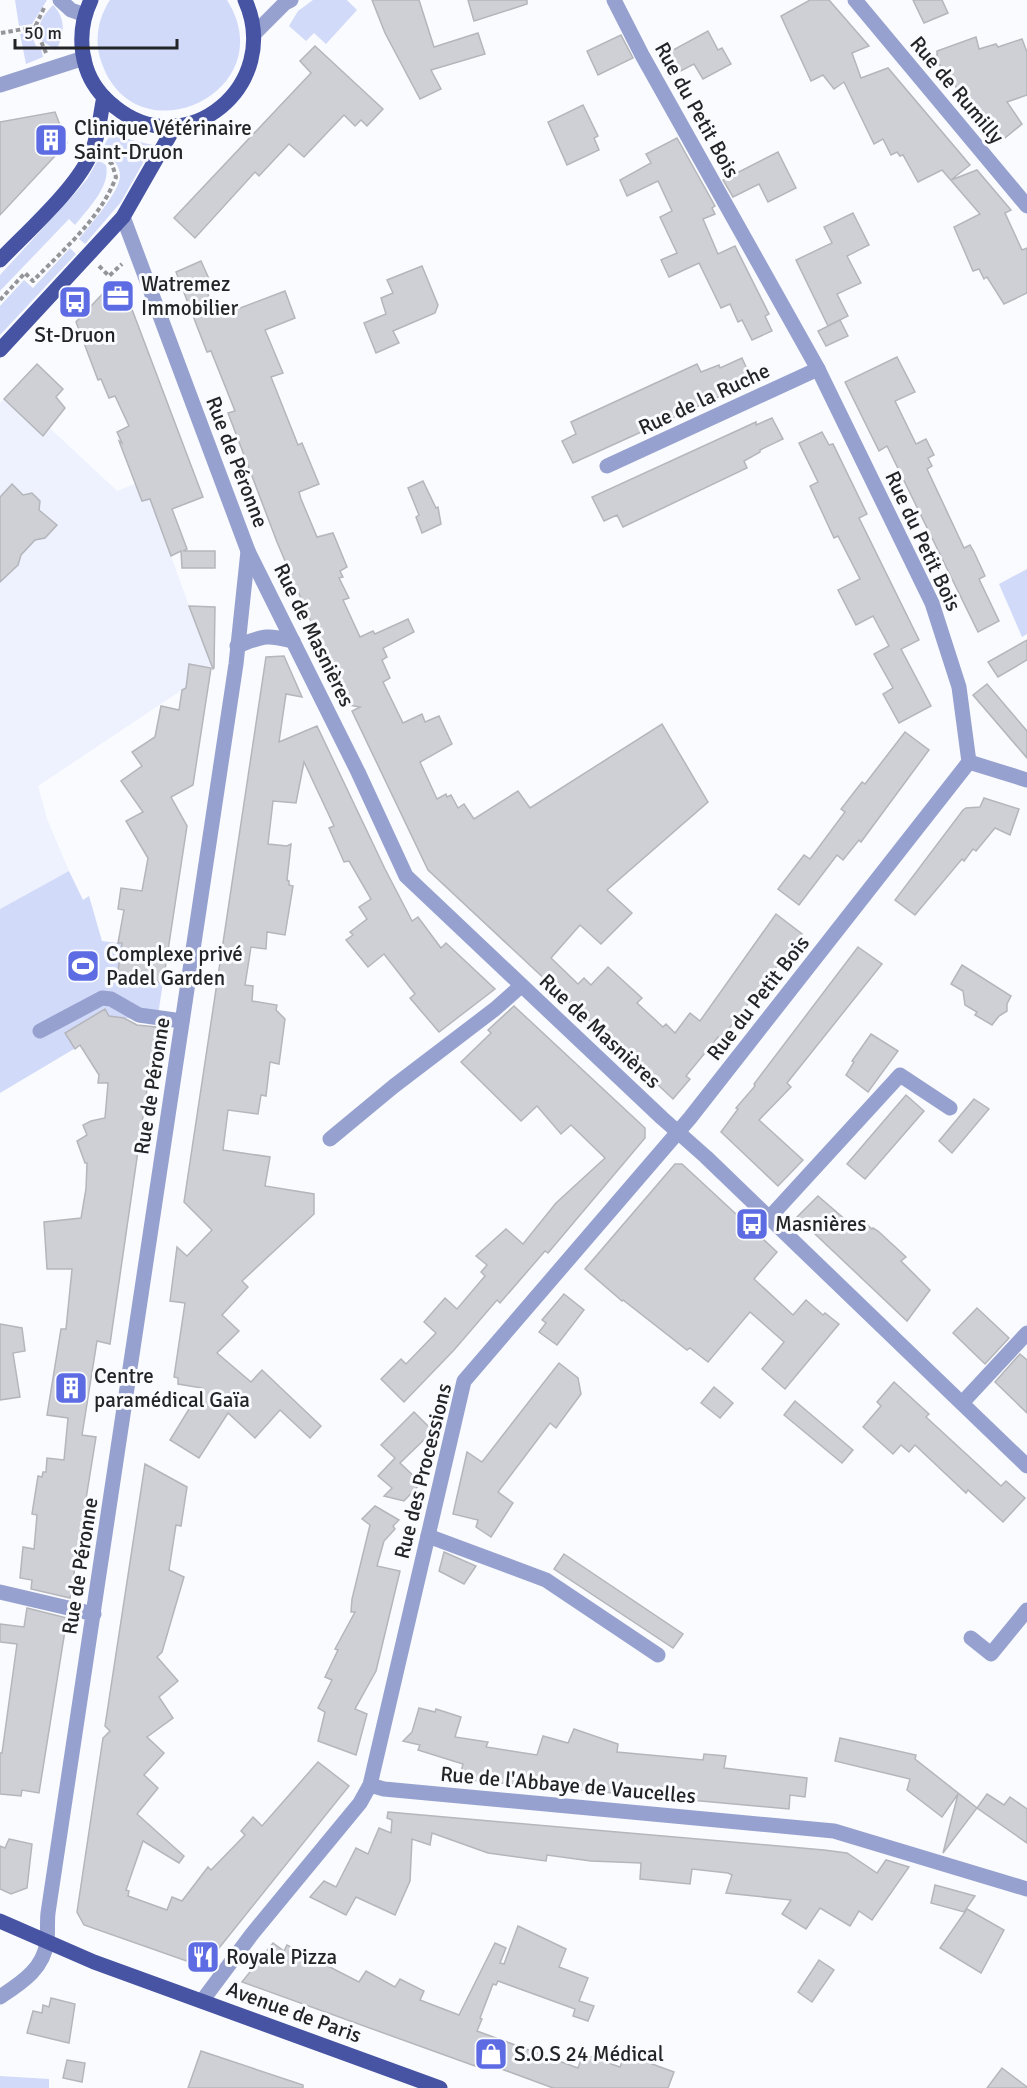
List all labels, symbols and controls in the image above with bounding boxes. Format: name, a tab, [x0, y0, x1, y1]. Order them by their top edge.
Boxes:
scale bar	[15, 12, 177, 50]
text: 50 m	[24, 22, 62, 44]
street label: Rue de Rumilly	[904, 31, 1010, 149]
street label: Rue du Petit Bois	[649, 37, 745, 183]
place label: Clinique Vétérinaire Saint-Druon	[74, 115, 252, 165]
building icon: Clinique Vétérinaire Saint-Druon	[33, 122, 69, 158]
place label: Watremez Immobilier	[141, 271, 239, 321]
office icon: Watremez Immobilier	[100, 278, 136, 314]
bus stop icon: St-Druon	[57, 284, 93, 320]
place label: St-Druon	[34, 322, 116, 348]
street label: Rue de la Ruche	[634, 357, 774, 441]
street label: Rue de Péronne	[200, 393, 274, 531]
street label: Rue du Petit Bois	[879, 467, 967, 615]
street label: Rue de Masnières	[268, 559, 360, 711]
street label: Rue du Petit Bois	[701, 930, 815, 1066]
place label: Complexe privé Padel Garden	[106, 941, 243, 991]
sports icon: Complexe privé Padel Garden	[65, 948, 101, 984]
street label: Rue de Masnières	[534, 968, 666, 1094]
street label: Rue de Péronne	[128, 1016, 176, 1156]
bus stop icon: Masnières	[734, 1206, 770, 1242]
place label: Masnières	[775, 1211, 866, 1237]
place label: Centre paramédical Gaïa	[94, 1363, 250, 1413]
building icon: Centre paramédical Gaïa	[53, 1370, 89, 1406]
street label: Rue des Processions	[389, 1381, 457, 1561]
street label: Rue de Péronne	[56, 1496, 104, 1636]
street label: Rue de l'Abbaye de Vaucelles	[439, 1761, 697, 1809]
restaurant icon: Royale Pizza	[185, 1939, 221, 1975]
place label: Royale Pizza	[226, 1944, 337, 1970]
street label: Avenue de Paris	[223, 1976, 365, 2048]
shop icon: S.O.S 24 Médical	[473, 2036, 509, 2072]
place label: S.O.S 24 Médical	[514, 2041, 664, 2067]

